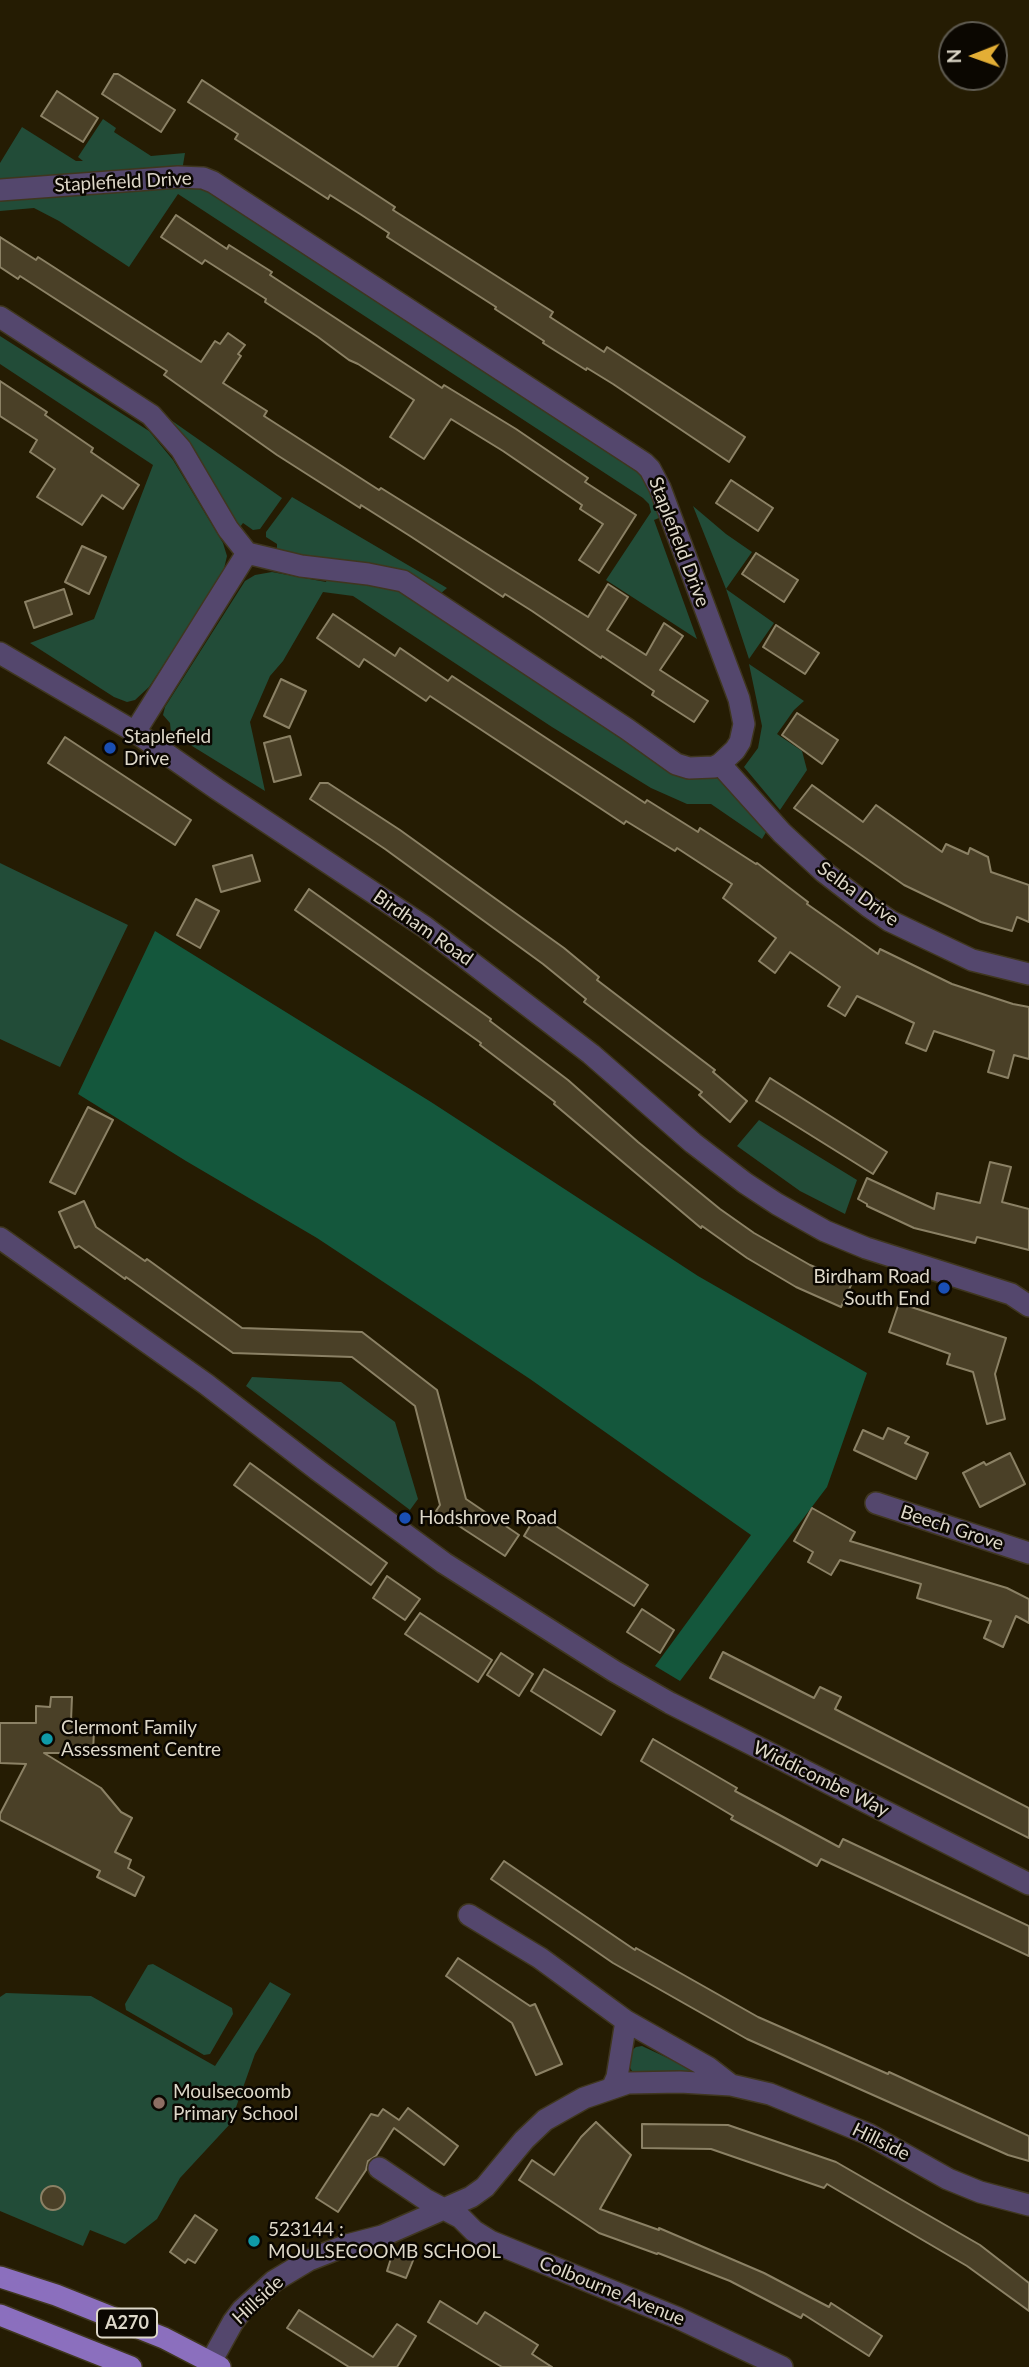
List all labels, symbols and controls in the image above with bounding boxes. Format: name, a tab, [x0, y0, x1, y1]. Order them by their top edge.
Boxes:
north arrow	[938, 21, 1008, 91]
text: N	[942, 49, 965, 64]
street label: Staplefield Drive	[54, 167, 192, 197]
street label: Staplefield Drive	[644, 474, 714, 610]
place label: Staplefield Drive	[124, 726, 211, 770]
marker: Staplefield Drive	[102, 740, 118, 756]
street label: Selba Drive	[813, 857, 903, 931]
street label: Birdham Road	[369, 885, 477, 971]
place label: Birdham Road South End	[813, 1266, 930, 1310]
marker: Birdham Road South End	[936, 1280, 952, 1296]
street label: Beech Grove	[898, 1501, 1006, 1555]
place label: Hodshrove Road	[419, 1507, 557, 1529]
marker: Hodshrove Road	[397, 1510, 413, 1526]
place label: Clermont Family Assessment Centre	[61, 1717, 221, 1761]
marker: Clermont Family Assessment Centre	[39, 1731, 55, 1747]
street label: Widdicombe Way	[749, 1736, 893, 1822]
place label: Moulsecoomb Primary School	[173, 2081, 298, 2125]
marker: Moulsecoomb Primary School	[151, 2095, 167, 2111]
street label: Hillside	[848, 2118, 914, 2166]
place label: 523144 : MOULSECOOMB SCHOOL	[268, 2219, 501, 2263]
marker: 523144 : MOULSECOOMB SCHOOL	[246, 2233, 262, 2249]
street label: Colbourne Avenue	[536, 2251, 688, 2331]
street label: Hillside	[228, 2271, 288, 2329]
road number: A270	[97, 2308, 157, 2337]

